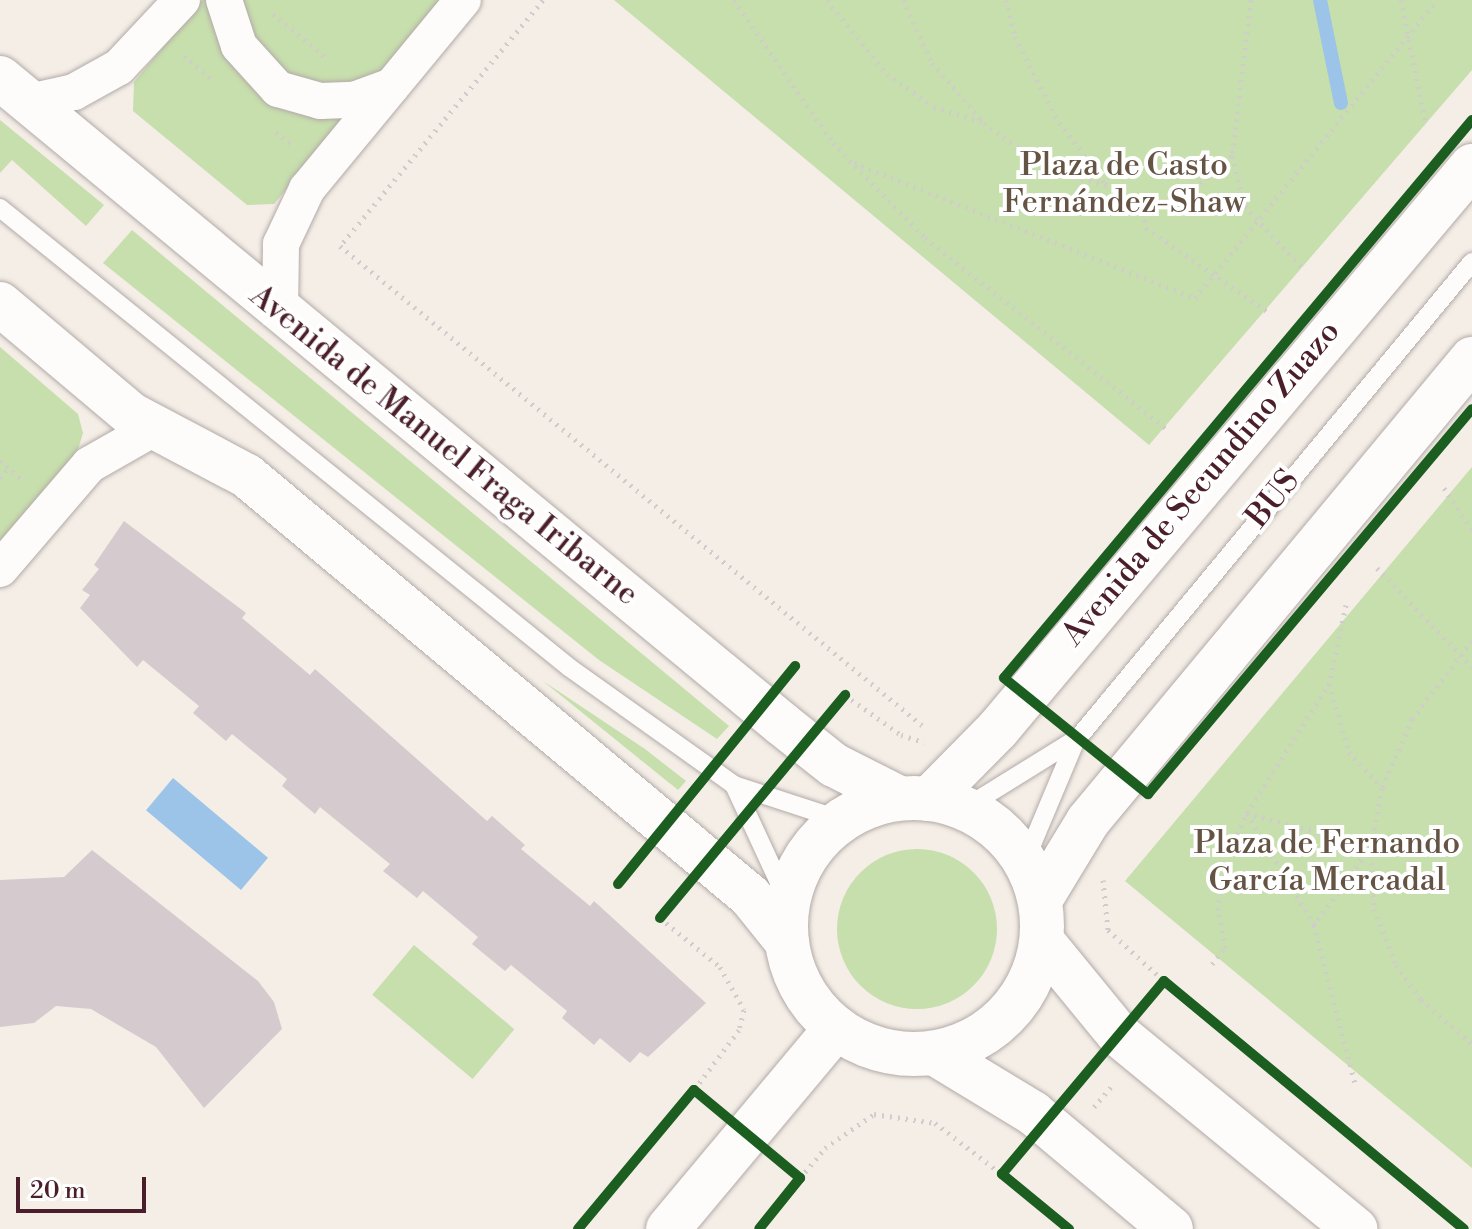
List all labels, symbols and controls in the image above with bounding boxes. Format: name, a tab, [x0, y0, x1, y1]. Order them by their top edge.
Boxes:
park label: Plaza de Casto Fernández-Shaw	[1003, 147, 1245, 222]
street label: Avenida de Manuel Fraga Iribarne	[242, 276, 646, 614]
street label: Avenida de Secundino Zuazo	[1054, 313, 1348, 653]
street label: BUS	[1238, 462, 1308, 536]
park label: Plaza de Fernando García Mercadal	[1194, 825, 1460, 900]
scale bar	[20, 1161, 150, 1211]
text: 20 m	[30, 1176, 86, 1206]

